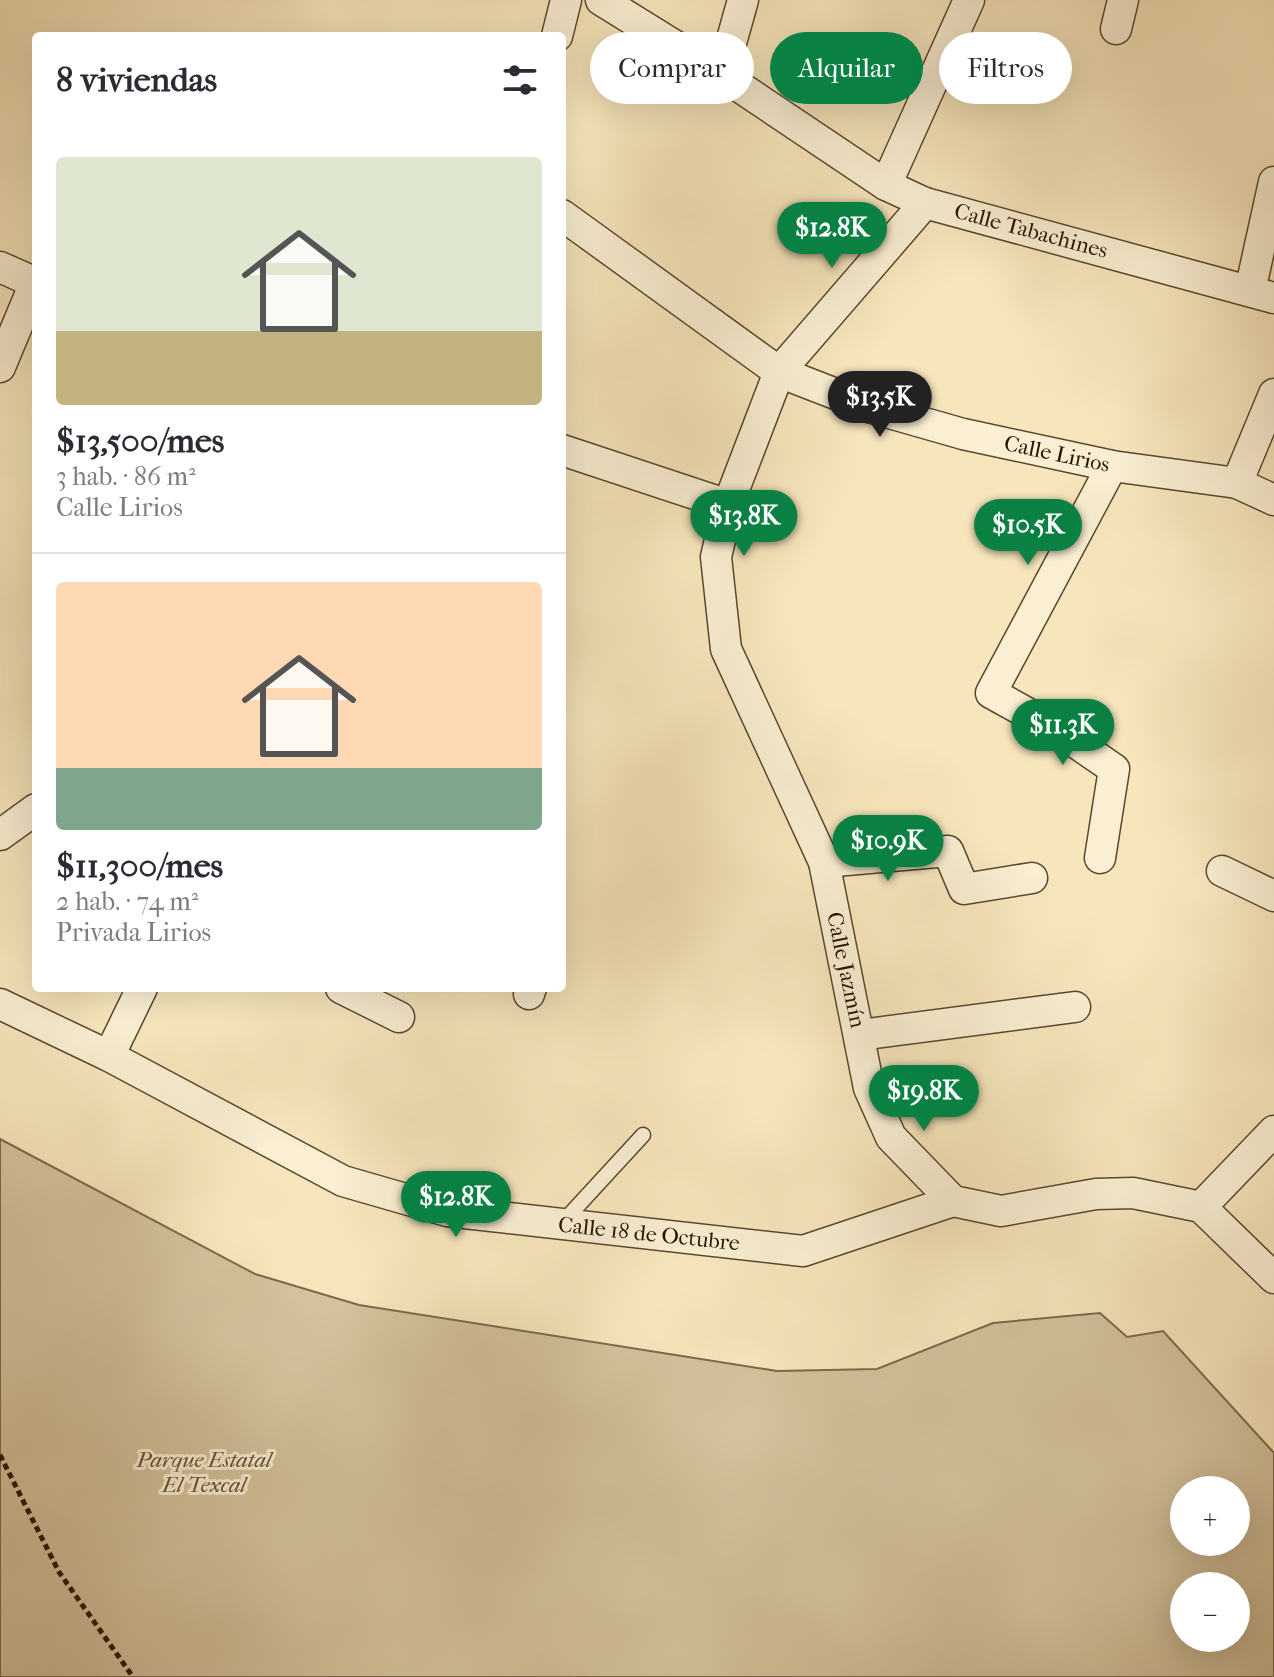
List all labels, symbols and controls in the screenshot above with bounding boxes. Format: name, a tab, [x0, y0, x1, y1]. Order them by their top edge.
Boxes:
chip: Comprar	[590, 32, 754, 104]
chip: Alquilar	[770, 32, 923, 104]
chip: Filtros	[939, 32, 1072, 104]
icon: filters	[498, 58, 542, 102]
text: 8 viviendas	[56, 60, 217, 100]
street label: Calle Tabachines	[952, 198, 1110, 264]
pin: $12.8K	[767, 202, 897, 270]
icon: home	[227, 209, 371, 353]
text: $12.8K	[795, 212, 869, 243]
pin: $13.5K	[815, 371, 945, 439]
text: $13.5K	[846, 381, 914, 412]
text: $13,500/mes	[56, 421, 224, 461]
street label: Calle Lirios	[1002, 430, 1112, 478]
text: 3 hab. · 86 m²	[56, 461, 196, 492]
pin: $13.8K	[679, 490, 809, 558]
text: Calle Lirios	[56, 492, 183, 523]
pin: $10.5K	[963, 499, 1093, 567]
text: $13.8K	[708, 500, 780, 531]
text: $10.5K	[992, 509, 1064, 540]
icon: home	[227, 634, 371, 778]
pin: $11.3K	[998, 699, 1128, 767]
text: $11.3K	[1029, 709, 1097, 740]
pin: $10.9K	[823, 815, 953, 883]
text: $10.9K	[851, 825, 925, 856]
text: $11,300/mes	[56, 846, 223, 886]
text: 2 hab. · 74 m²	[56, 886, 198, 917]
street label: Calle Jazmín	[821, 910, 871, 1031]
text: Privada Lirios	[56, 917, 211, 948]
pin: $19.8K	[859, 1065, 989, 1133]
text: $19.8K	[887, 1075, 961, 1106]
pin: $12.8K	[391, 1171, 521, 1239]
text: $12.8K	[419, 1181, 493, 1212]
street label: Calle 18 de Octubre	[557, 1212, 741, 1256]
park label: Parque Estatal El Texcal	[136, 1447, 274, 1498]
map controls	[1170, 1476, 1250, 1652]
button: +	[1170, 1476, 1250, 1556]
button: −	[1170, 1572, 1250, 1652]

